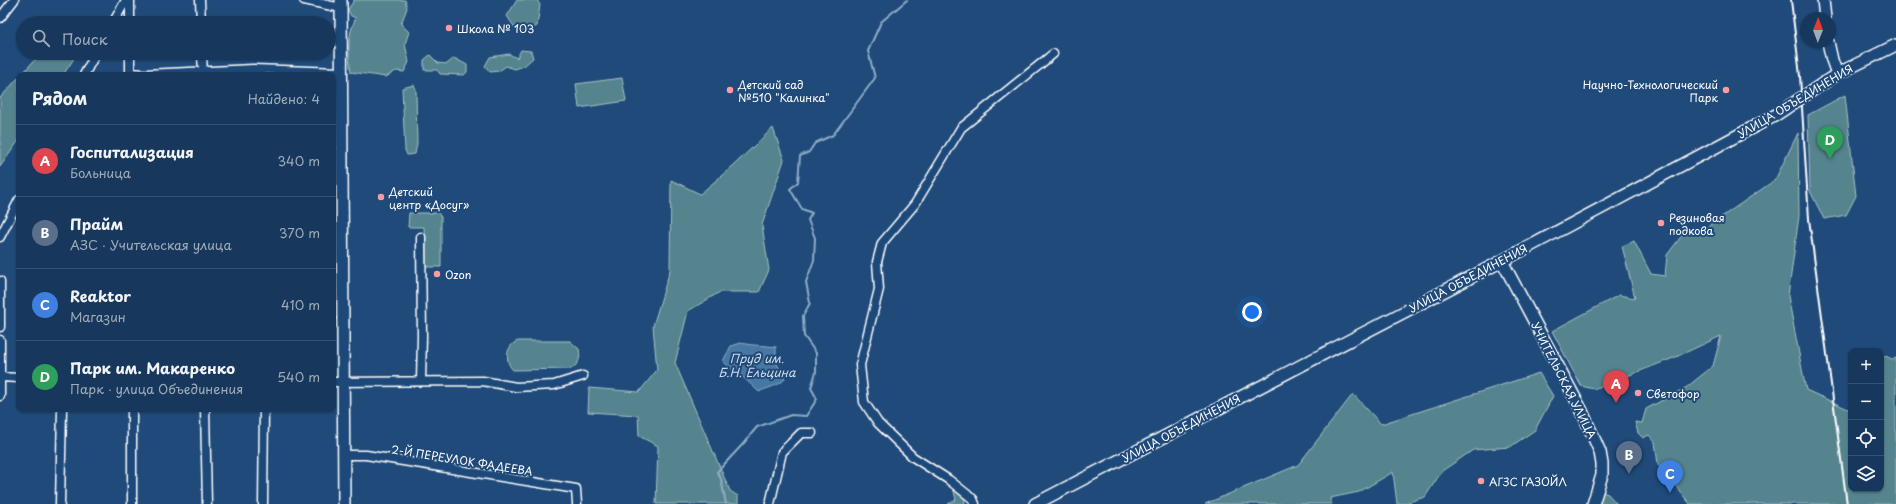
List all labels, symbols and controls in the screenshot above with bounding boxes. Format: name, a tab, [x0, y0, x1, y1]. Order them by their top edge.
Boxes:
north arrow	[1800, 12, 1836, 48]
search box	[16, 16, 336, 60]
place label: Школа № 103	[457, 20, 534, 37]
marker: Школа № 103	[444, 23, 454, 33]
icon: search	[30, 27, 52, 49]
text: Поиск	[62, 27, 108, 50]
street label: УЛИЦА ОБЪЕДИНЕНИЯ	[1734, 60, 1856, 142]
place label: Детский сад №510 "Калинка"	[737, 76, 830, 106]
place label: Научно-Технологический Парк	[1583, 76, 1718, 106]
text: Рядом	[32, 85, 87, 111]
marker: Детский сад №510 "Калинка"	[725, 85, 735, 95]
marker: Научно-Технологический Парк	[1721, 85, 1731, 95]
text: Найдено: 4	[248, 89, 320, 108]
pin: D	[1817, 126, 1843, 159]
text: Госпитализация	[70, 140, 194, 163]
text: A	[40, 151, 50, 170]
text: 340 m	[277, 151, 320, 170]
text: Больница	[70, 163, 131, 182]
place label: Детский центр «Досуг»	[388, 183, 469, 213]
marker: Детский центр «Досуг»	[376, 192, 386, 202]
place label: Резиновая подкова	[1669, 209, 1725, 239]
text: Прайм	[70, 212, 123, 235]
marker: Резиновая подкова	[1656, 218, 1666, 228]
text: B	[41, 223, 49, 242]
text: 370 m	[279, 223, 320, 242]
text: АЗС · Учительская улица	[70, 235, 232, 254]
street label: УЛИЦА ОБЪЕДИНЕНИЯ	[1406, 240, 1530, 316]
place label: Ozon	[445, 266, 471, 283]
marker: Ozon	[432, 269, 442, 279]
text: Reaktor	[70, 284, 131, 307]
text: C	[40, 295, 50, 314]
text: 410 m	[281, 295, 320, 314]
your location	[1242, 302, 1262, 322]
text: Магазин	[70, 307, 126, 326]
street label: УЧИТЕЛЬСКАЯ УЛИЦА	[1527, 319, 1601, 442]
map controls	[1848, 348, 1884, 492]
button: +	[1848, 348, 1884, 384]
water label: Пруд им. Б.Н. Ельцина	[718, 349, 796, 381]
text: Парк им. Макаренко	[70, 356, 235, 379]
text: D	[40, 367, 50, 386]
text: 540 m	[277, 367, 320, 386]
pin: A	[1603, 370, 1629, 403]
text: Парк · улица Объединения	[70, 379, 243, 398]
button: −	[1848, 384, 1884, 420]
place label: Светофор	[1646, 385, 1699, 402]
marker: Светофор	[1633, 388, 1643, 398]
street label: УЛИЦА ОБЪЕДИНЕНИЯ	[1119, 390, 1243, 466]
button: locate	[1848, 420, 1884, 456]
street label: 2-Й ПЕРЕУЛОК ФАДЕЕВА	[390, 440, 534, 480]
pin: B	[1616, 441, 1642, 474]
button: layers	[1848, 456, 1884, 492]
pin: C	[1657, 460, 1683, 493]
place label: АГЗС ГАЗОЙЛ	[1489, 473, 1568, 490]
marker: АГЗС ГАЗОЙЛ	[1476, 476, 1486, 486]

